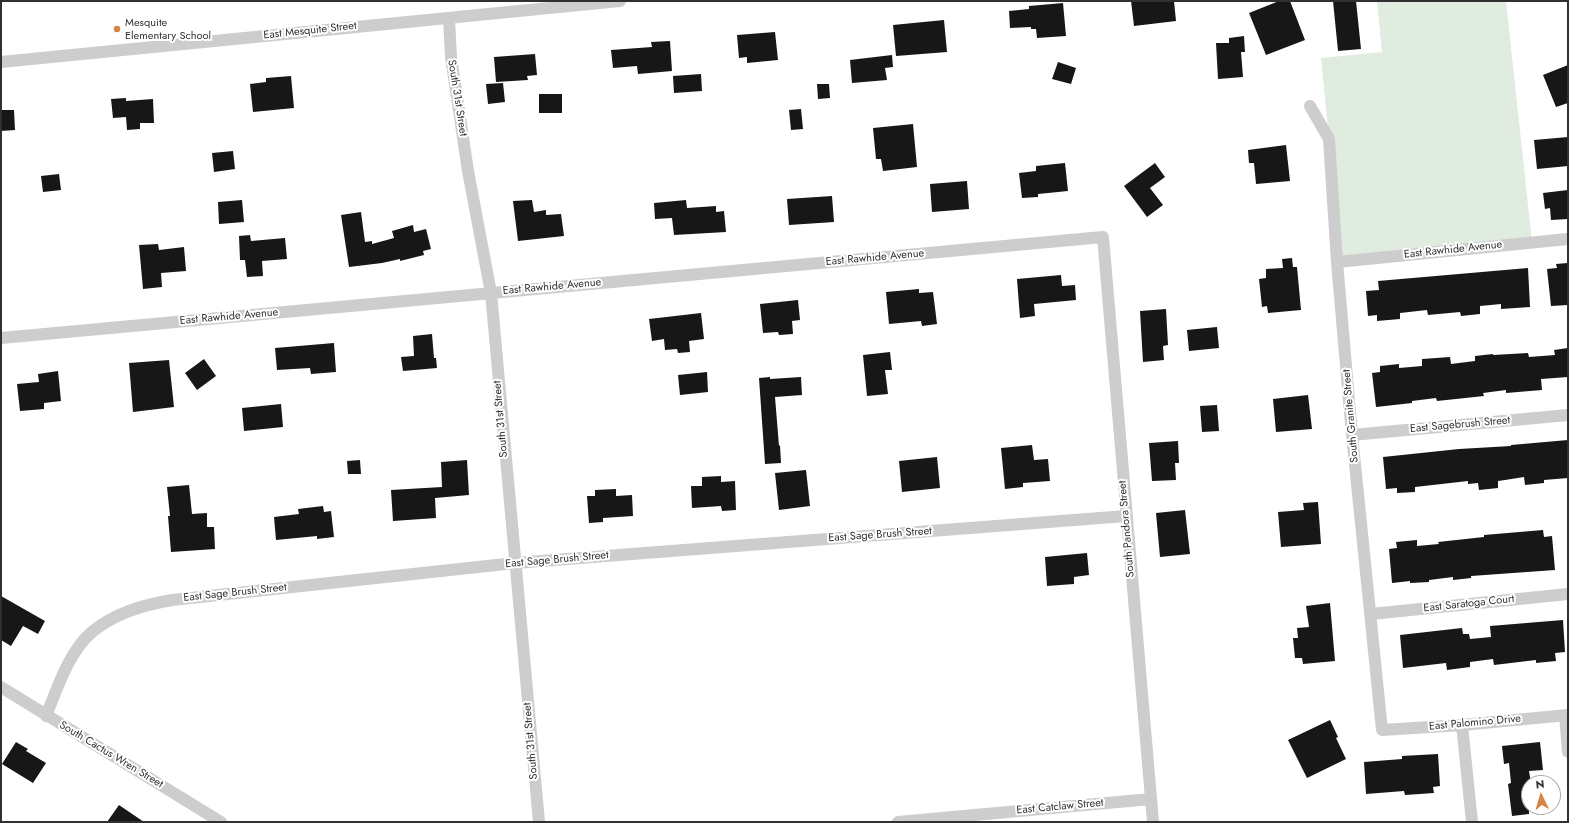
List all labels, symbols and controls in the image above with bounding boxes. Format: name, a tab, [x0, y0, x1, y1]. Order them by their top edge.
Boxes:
place label: Mesquite Elementary School	[125, 16, 211, 42]
street label: East Mesquite Street	[263, 20, 357, 42]
marker: Mesquite Elementary School	[112, 24, 122, 34]
street label: South 31st Street	[444, 59, 470, 137]
street label: East Rawhide Avenue	[1403, 238, 1503, 262]
street label: East Rawhide Avenue	[825, 247, 925, 269]
street label: East Rawhide Avenue	[502, 276, 602, 298]
street label: East Rawhide Avenue	[179, 306, 279, 328]
street label: South Granite Street	[1340, 369, 1362, 463]
street label: South 31st Street	[491, 380, 511, 458]
street label: East Sagebrush Street	[1409, 414, 1511, 436]
street label: South Pandora Street	[1116, 480, 1138, 578]
street label: East Sage Brush Street	[828, 525, 932, 545]
street label: East Sage Brush Street	[505, 549, 609, 571]
street label: East Sage Brush Street	[183, 581, 287, 605]
street label: East Saratoga Court	[1423, 593, 1515, 615]
street label: South 31st Street	[521, 702, 541, 780]
street label: East Palomino Drive	[1428, 712, 1522, 734]
street label: South Cactus Wren Street	[57, 719, 165, 791]
north arrow	[1521, 775, 1561, 815]
text: N	[1535, 776, 1545, 792]
street label: East Catclaw Street	[1016, 797, 1104, 817]

